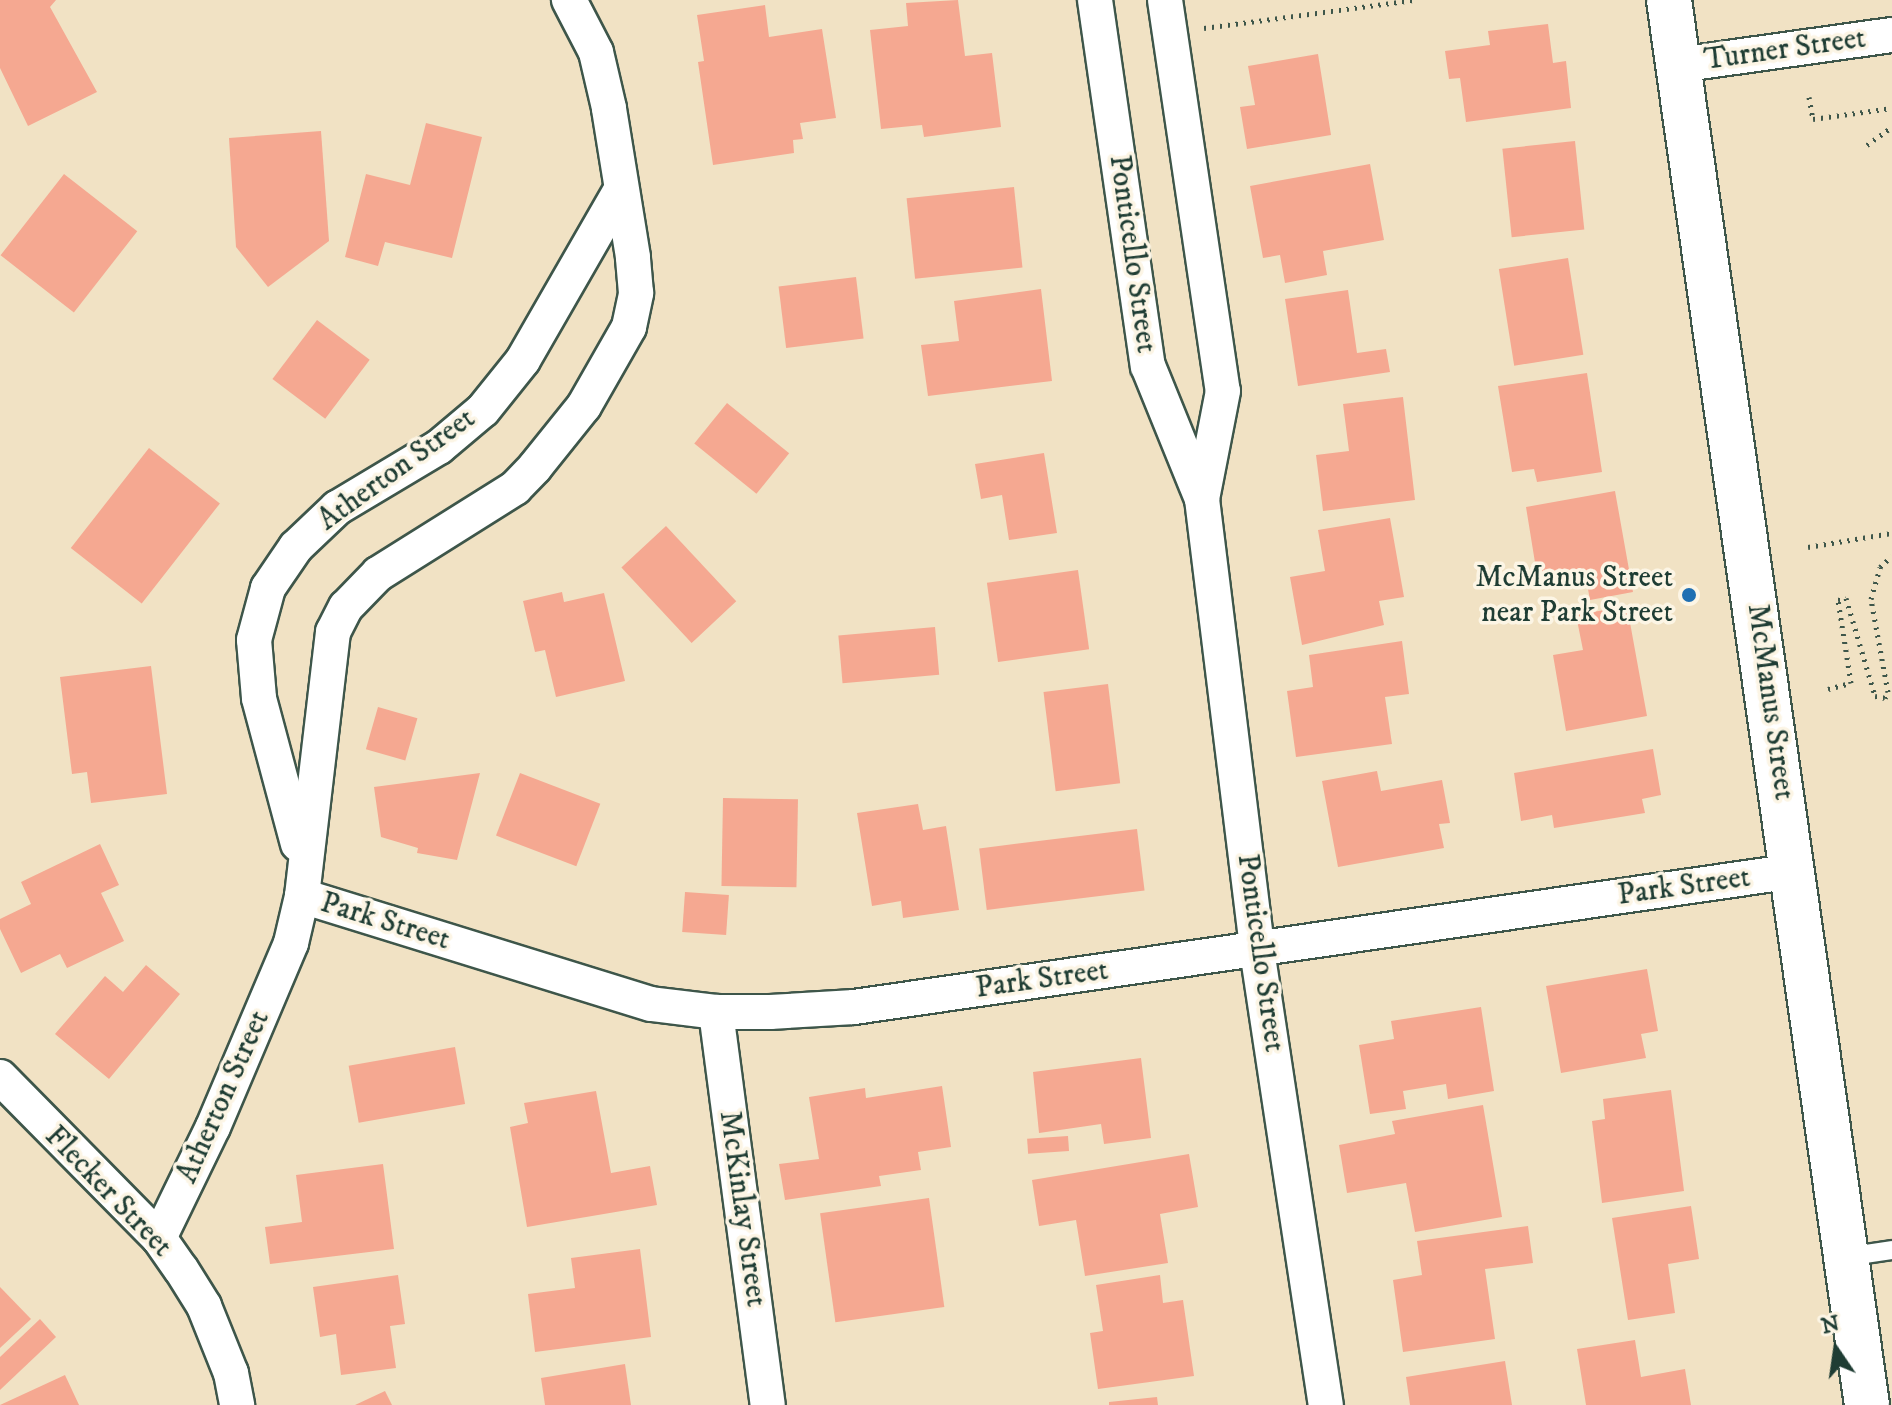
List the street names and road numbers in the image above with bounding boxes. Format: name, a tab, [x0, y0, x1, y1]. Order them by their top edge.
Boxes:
street label: Turner Street	[1702, 21, 1868, 79]
street label: Ponticello Street	[1100, 153, 1164, 355]
street label: Atherton Street	[312, 401, 482, 539]
street label: McManus Street	[1738, 602, 1802, 802]
street label: Ponticello Street	[1228, 852, 1292, 1054]
street label: Park Street	[1615, 860, 1753, 914]
street label: Park Street	[316, 885, 454, 959]
street label: Park Street	[973, 953, 1111, 1007]
street label: Atherton Street	[170, 1005, 278, 1189]
street label: McKinlay Street	[710, 1109, 774, 1309]
street label: Flecker Street	[37, 1119, 179, 1265]

